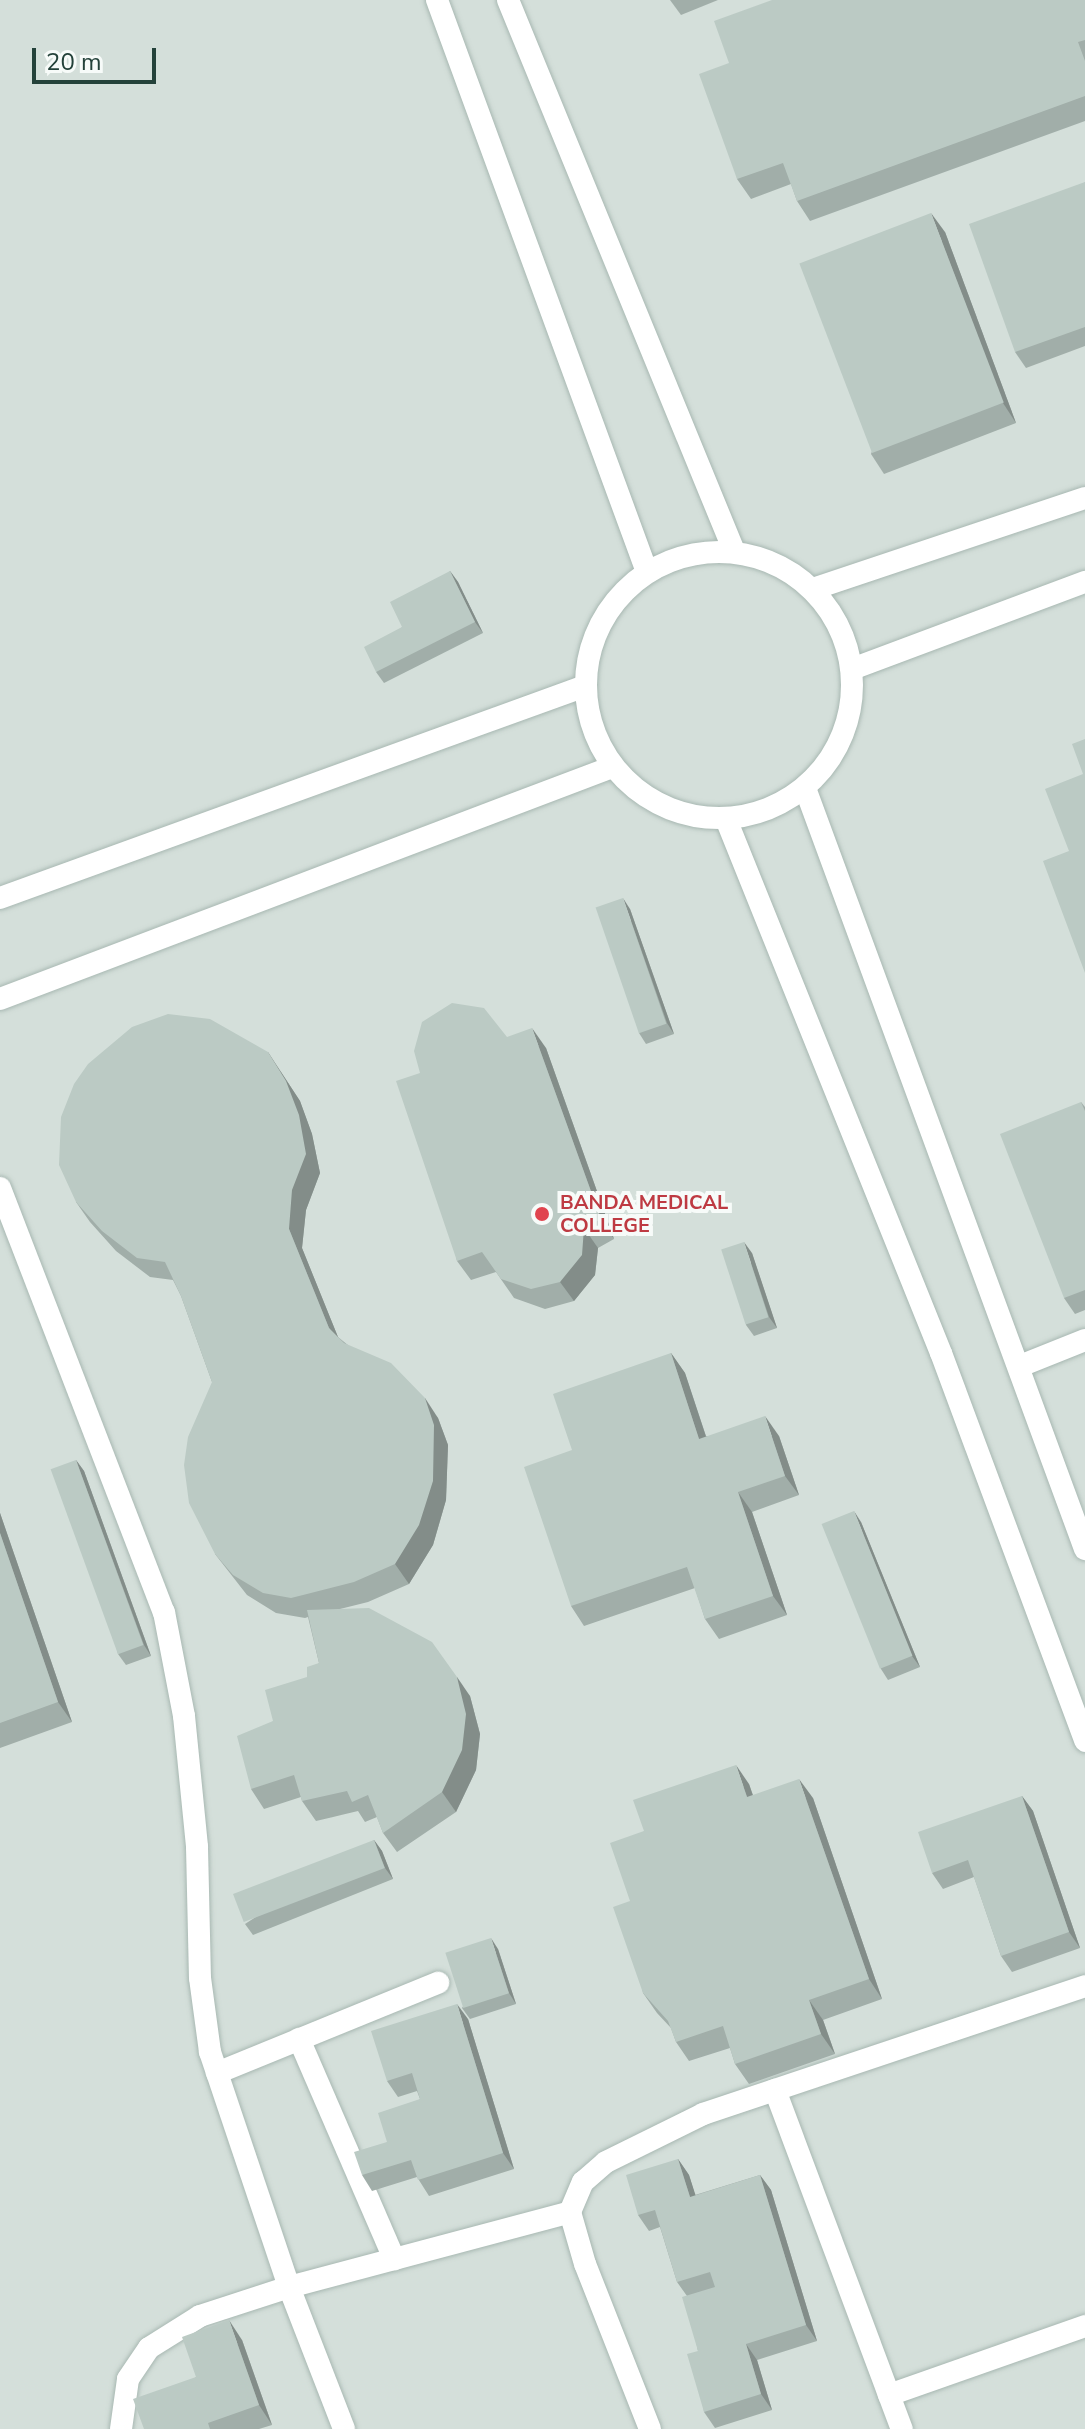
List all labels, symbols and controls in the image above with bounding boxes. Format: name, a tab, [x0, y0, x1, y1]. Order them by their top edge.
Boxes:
scale bar	[36, 32, 160, 82]
text: 20 m	[46, 46, 102, 78]
place label: BANDA MEDICAL COLLEGE	[560, 1190, 728, 1237]
marker: BANDA MEDICAL COLLEGE	[531, 1203, 553, 1225]

